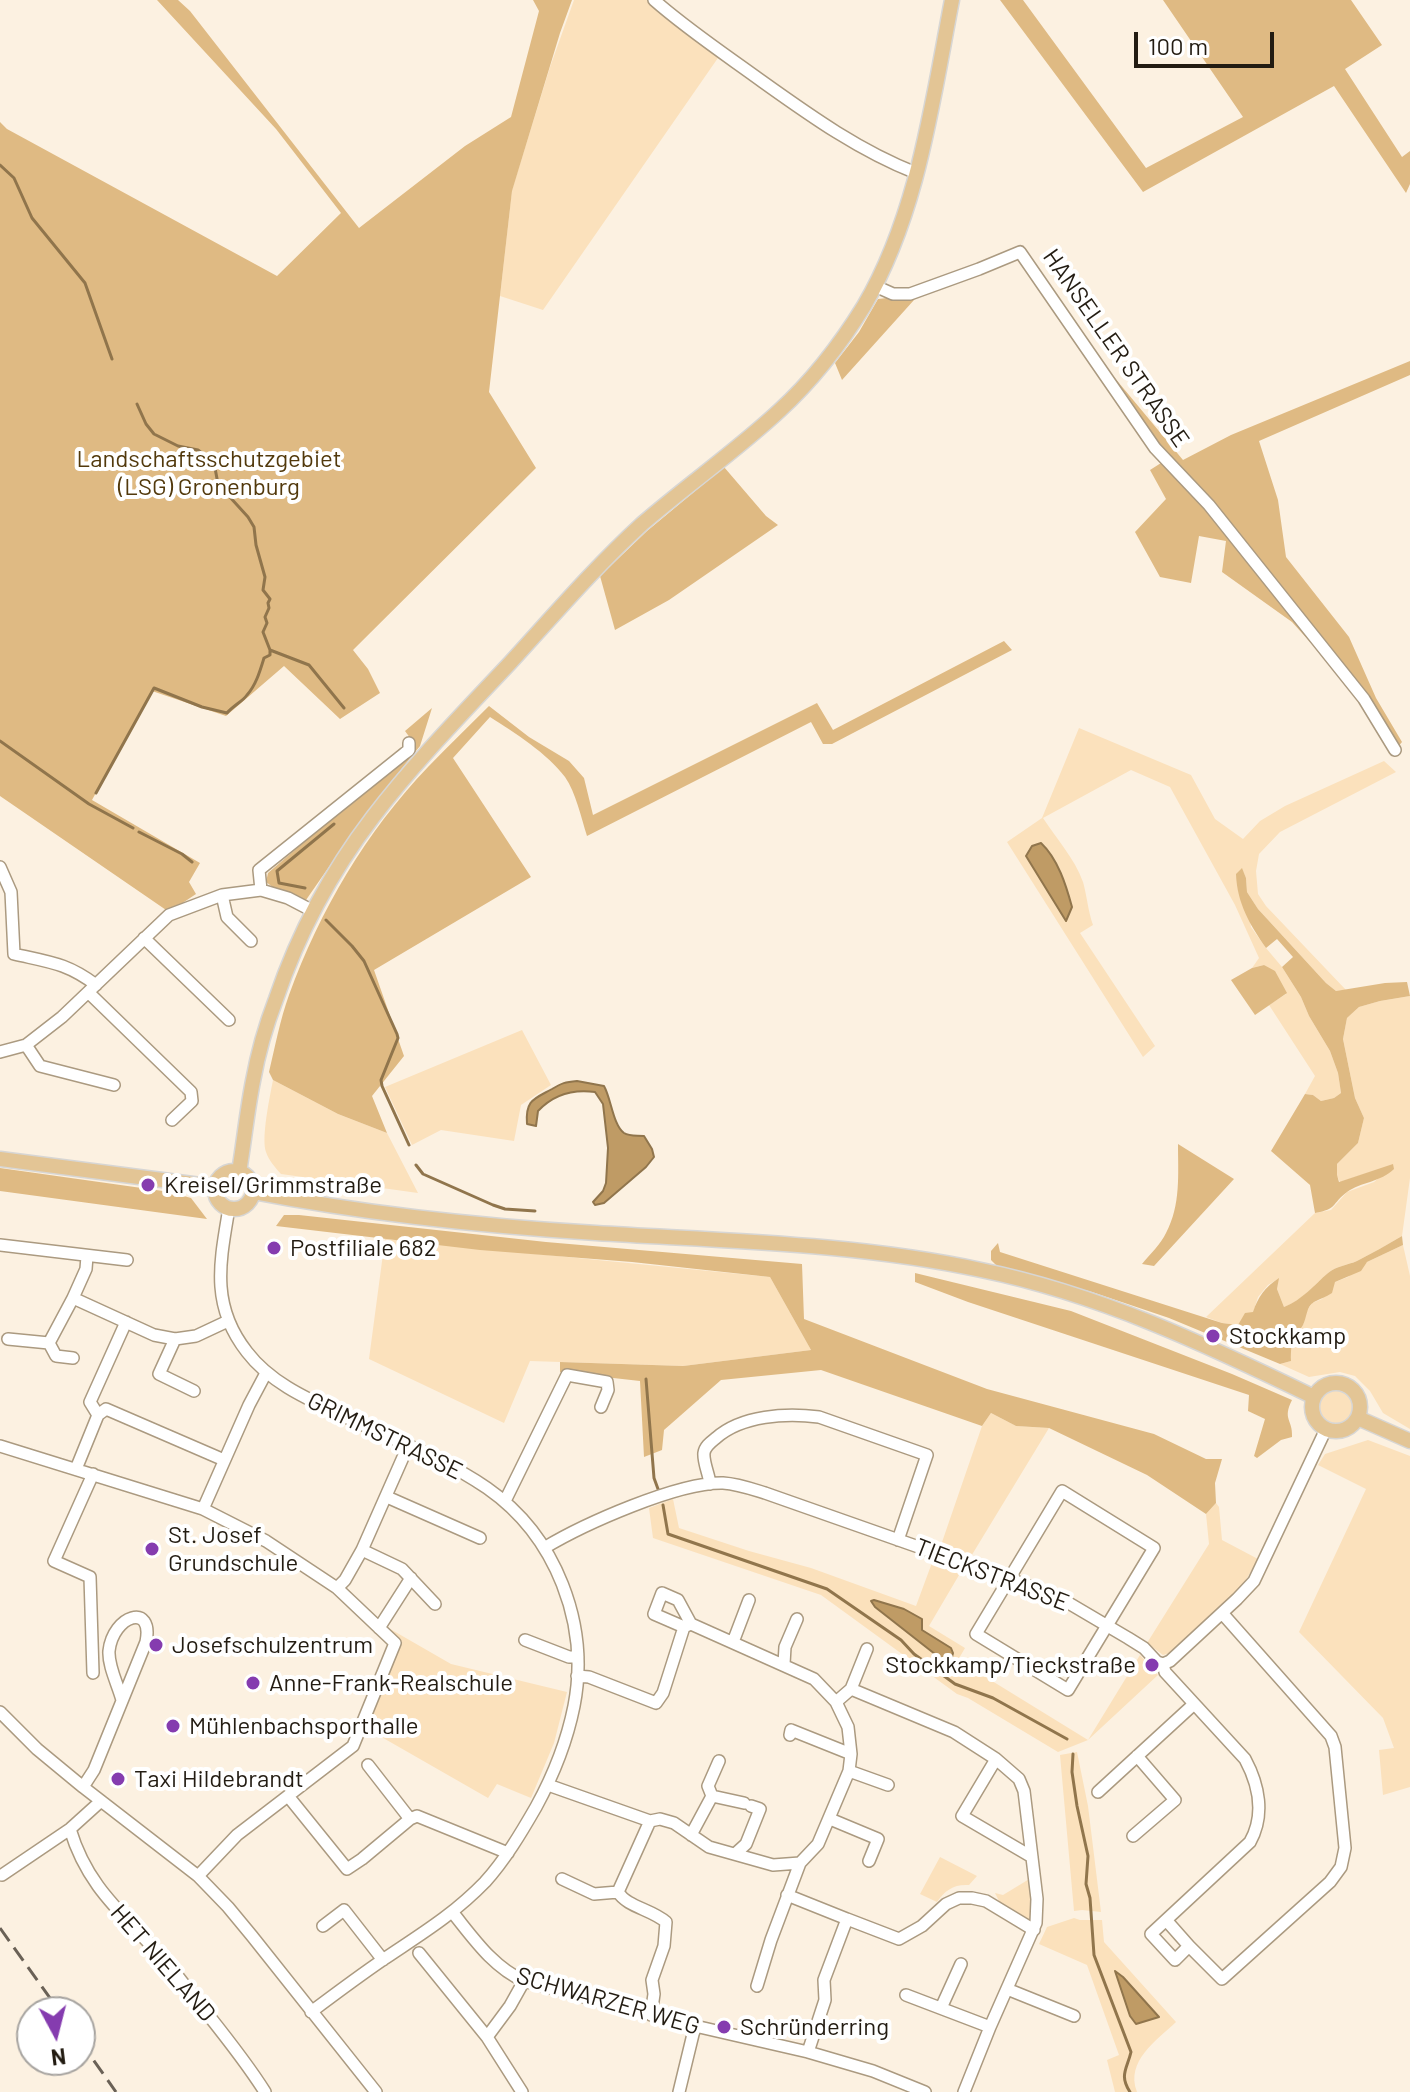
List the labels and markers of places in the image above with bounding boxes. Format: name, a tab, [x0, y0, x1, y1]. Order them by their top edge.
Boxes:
place label: Kreisel/Grimmstraße	[164, 1171, 382, 1199]
marker: Kreisel/Grimmstraße	[139, 1176, 157, 1194]
place label: Postfiliale 682	[290, 1234, 437, 1262]
marker: Postfiliale 682	[265, 1239, 283, 1257]
place label: Stockkamp	[1229, 1322, 1346, 1350]
marker: Stockkamp	[1204, 1327, 1222, 1345]
place label: St. Josef Grundschule	[168, 1521, 298, 1577]
marker: St. Josef Grundschule	[143, 1540, 161, 1558]
place label: Josefschulzentrum	[172, 1631, 373, 1659]
marker: Josefschulzentrum	[147, 1636, 165, 1654]
place label: Stockkamp/Tieckstraße	[885, 1651, 1136, 1679]
marker: Stockkamp/Tieckstraße	[1143, 1656, 1161, 1674]
place label: Anne-Frank-Realschule	[269, 1669, 513, 1697]
marker: Anne-Frank-Realschule	[244, 1674, 262, 1692]
place label: Mühlenbachsporthalle	[189, 1712, 419, 1740]
marker: Mühlenbachsporthalle	[164, 1717, 182, 1735]
place label: Taxi Hildebrandt	[134, 1765, 304, 1793]
marker: Taxi Hildebrandt	[109, 1770, 127, 1788]
place label: Schründerring	[740, 2013, 889, 2041]
marker: Schründerring	[715, 2018, 733, 2036]

